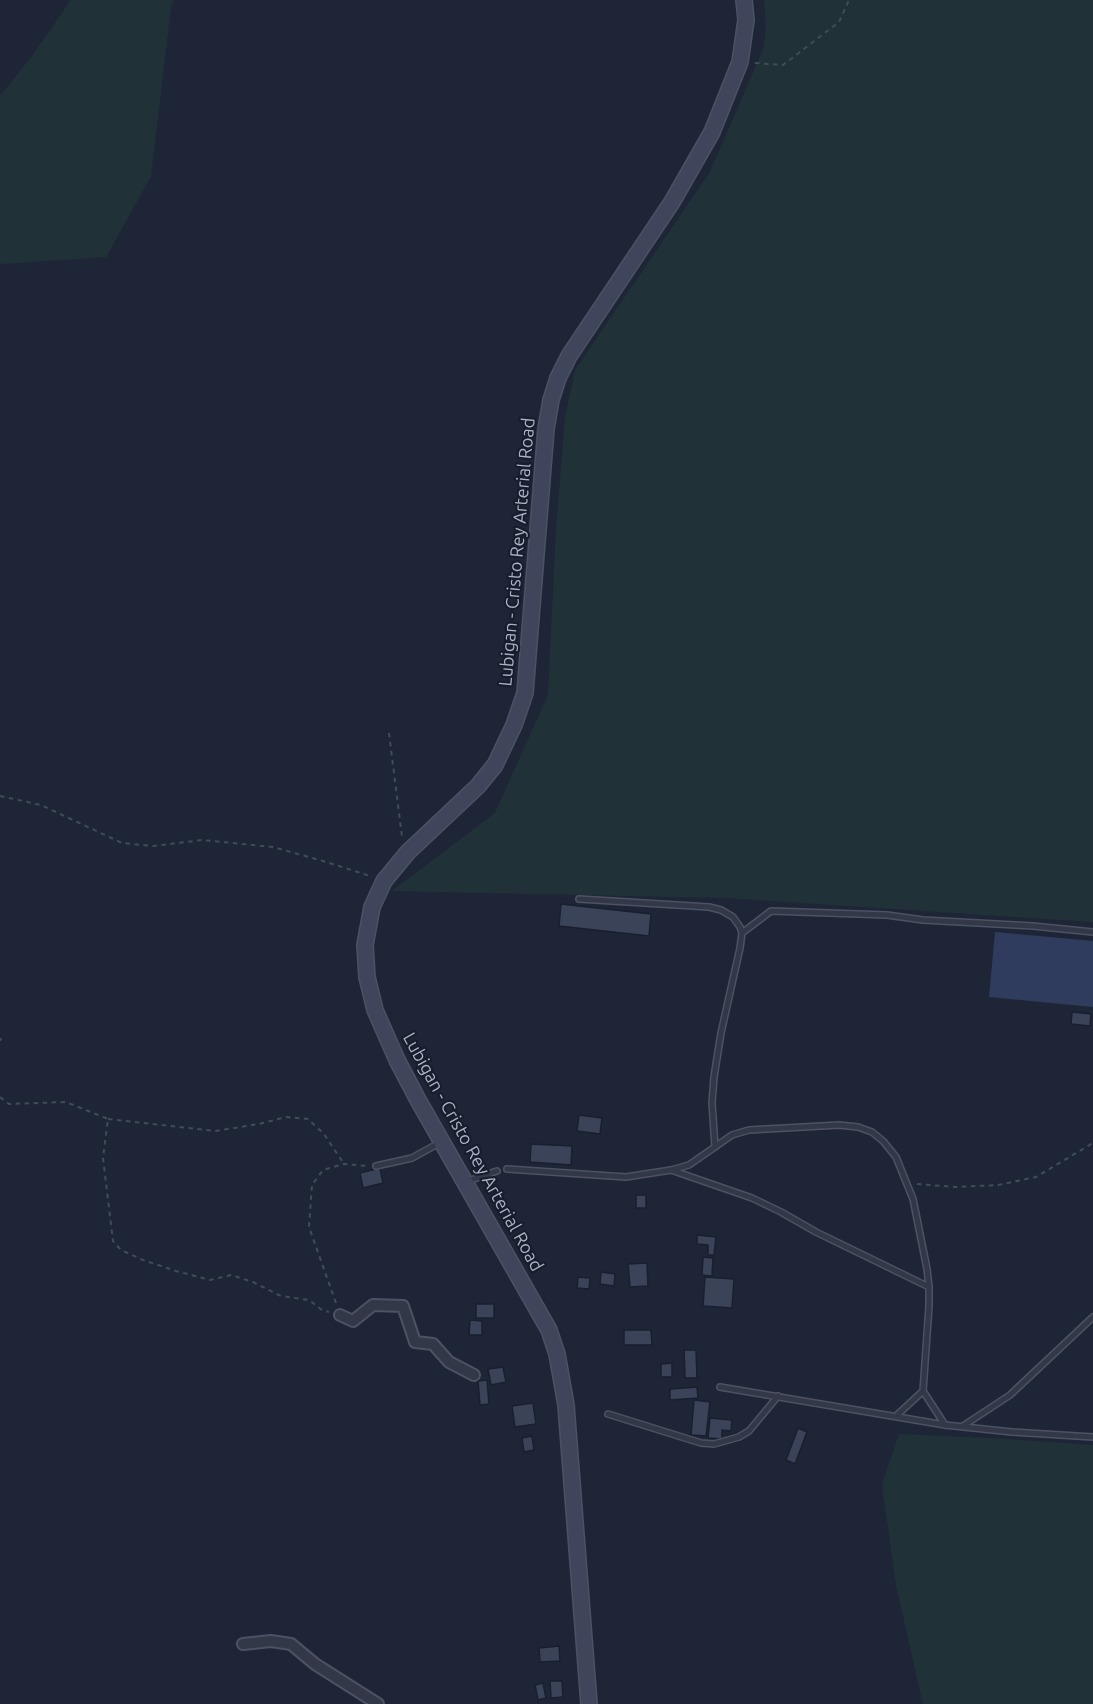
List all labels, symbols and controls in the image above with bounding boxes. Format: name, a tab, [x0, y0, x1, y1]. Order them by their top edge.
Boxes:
street label: Lubigan - Cristo Rey Arterial Road	[494, 417, 540, 687]
street label: Lubigan - Cristo Rey Arterial Road	[398, 1029, 548, 1275]

